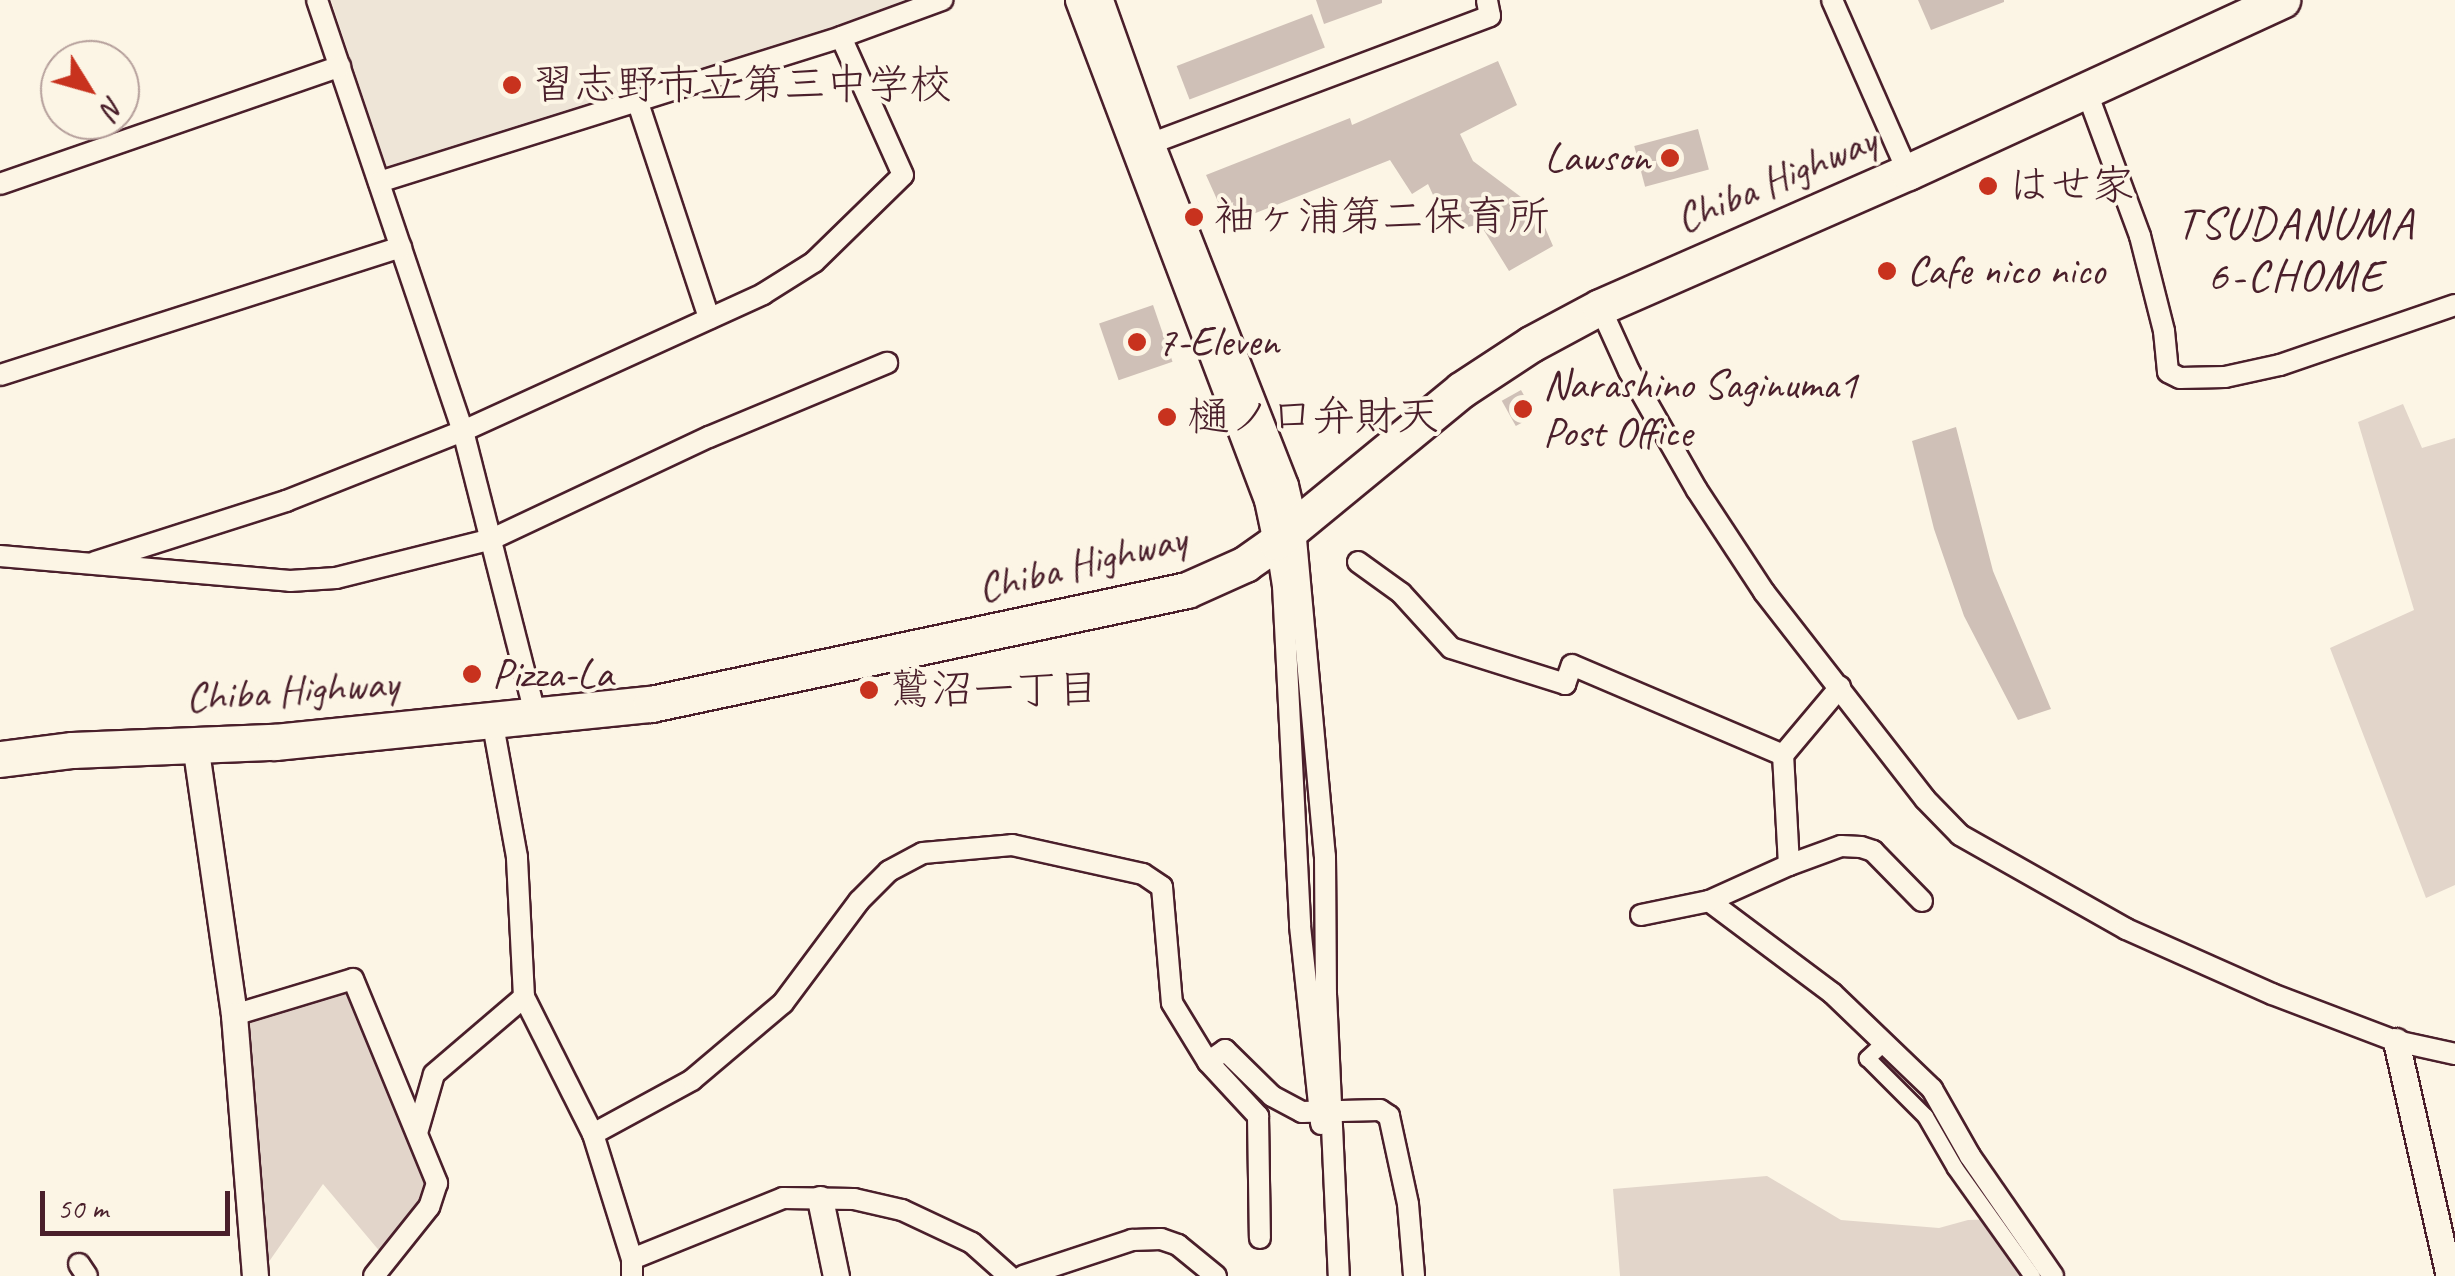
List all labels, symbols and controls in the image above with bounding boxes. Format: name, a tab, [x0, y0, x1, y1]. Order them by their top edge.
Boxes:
north arrow	[40, 40, 140, 140]
place label: 習志野市立第三中学校	[532, 60, 952, 110]
marker: 習志野市立第三中学校	[501, 74, 523, 96]
text: N	[94, 90, 132, 125]
street label: Chiba Highway	[1669, 116, 1883, 244]
place label: Lawson	[1544, 133, 1650, 183]
marker: Lawson	[1659, 147, 1681, 169]
place label: はせ家	[2008, 161, 2134, 211]
marker: はせ家	[1977, 175, 1999, 197]
place label: 袖ヶ浦第二保育所	[1214, 192, 1550, 242]
district label: TSUDANUMA 6-CHOME	[2177, 197, 2415, 303]
marker: 袖ヶ浦第二保育所	[1183, 206, 1205, 228]
place label: Cafe nico nico	[1907, 246, 2104, 296]
marker: Cafe nico nico	[1876, 260, 1898, 282]
place label: 7-Eleven	[1157, 317, 1279, 367]
marker: 7-Eleven	[1126, 331, 1148, 353]
place label: Narashino Saginuma1 Post Office	[1543, 360, 1860, 458]
place label: 樋ノ口弁財天	[1187, 392, 1439, 442]
marker: Narashino Saginuma1 Post Office	[1512, 398, 1534, 420]
marker: 樋ノ口弁財天	[1156, 406, 1178, 428]
street label: Chiba Highway	[973, 514, 1191, 614]
place label: Pizza-La	[492, 649, 613, 699]
street label: Chiba Highway	[185, 658, 399, 724]
marker: Pizza-La	[461, 663, 483, 685]
place label: 鷲沼一丁目	[889, 665, 1099, 715]
marker: 鷲沼一丁目	[858, 679, 880, 701]
scale bar	[45, 1171, 235, 1233]
text: 50 m	[57, 1189, 108, 1227]

